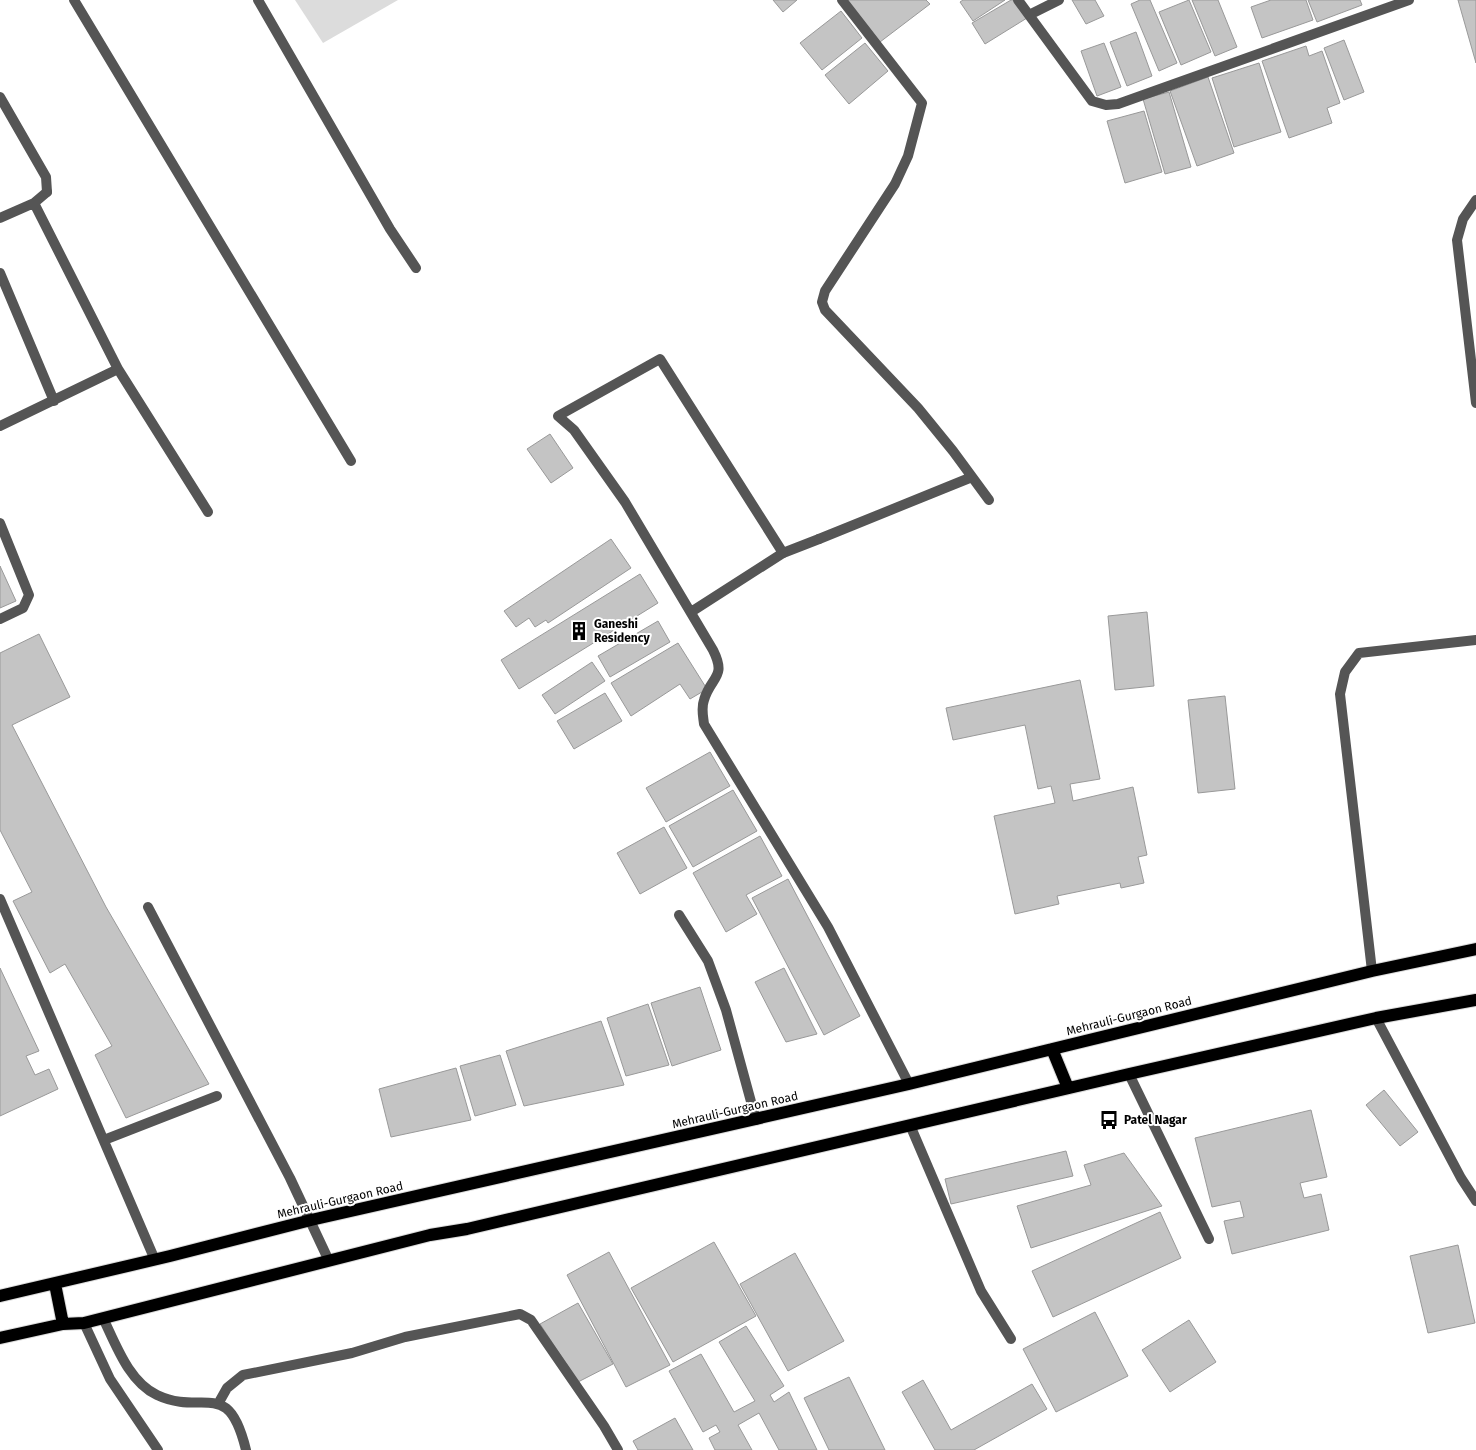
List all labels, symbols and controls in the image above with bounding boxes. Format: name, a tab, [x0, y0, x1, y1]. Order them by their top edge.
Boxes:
place label: Ganeshi Residency	[594, 617, 651, 645]
building icon: Ganeshi Residency	[568, 620, 590, 642]
street label: Mehrauli-Gurgaon Road	[1065, 994, 1193, 1038]
street label: Mehrauli-Gurgaon Road	[671, 1089, 799, 1131]
bus stop icon: Patel Nagar	[1098, 1109, 1120, 1131]
place label: Patel Nagar	[1124, 1113, 1187, 1127]
street label: Mehrauli-Gurgaon Road	[276, 1179, 404, 1221]

